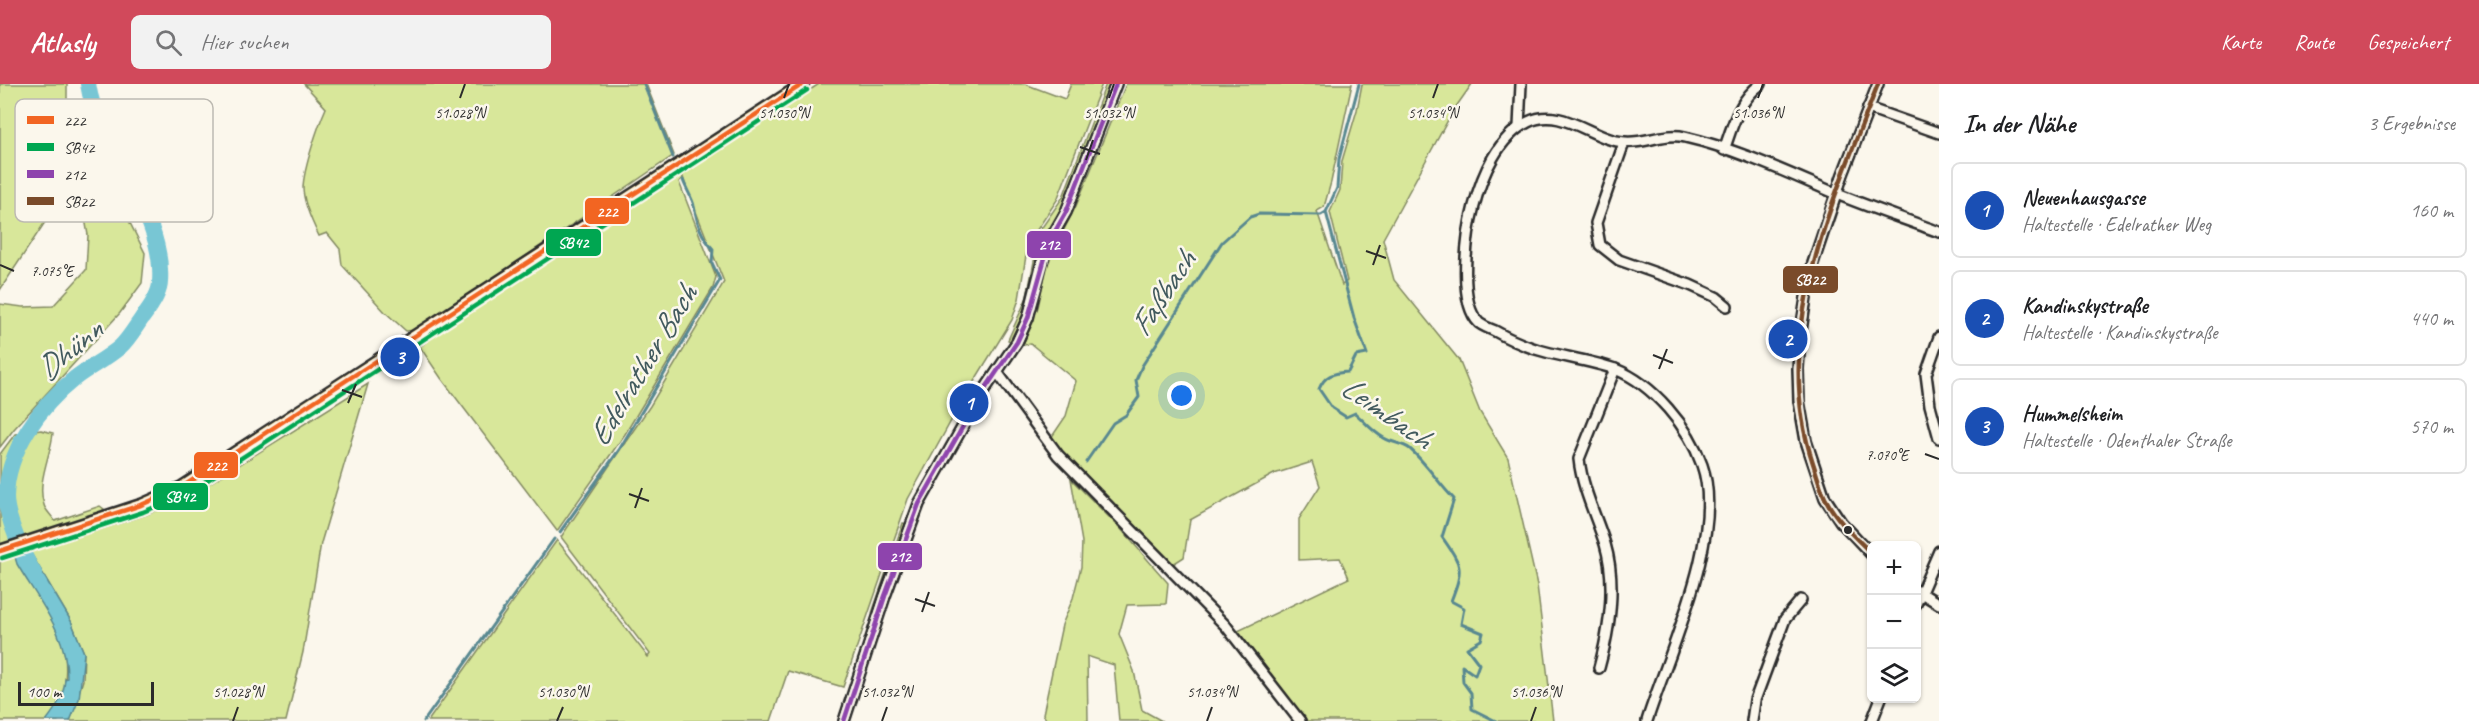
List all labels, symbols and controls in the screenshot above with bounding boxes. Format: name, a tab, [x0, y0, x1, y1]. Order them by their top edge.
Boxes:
search box	[131, 15, 551, 69]
text: Atlasly	[30, 25, 95, 60]
icon: search	[152, 26, 185, 59]
text: Hier suchen	[200, 28, 289, 56]
text: Karte	[2221, 29, 2261, 55]
text: Route	[2294, 29, 2334, 55]
text: Gespeichert	[2367, 29, 2449, 55]
legend	[15, 99, 213, 222]
text: 51.028°N	[435, 104, 488, 123]
text: 51.030°N	[759, 104, 812, 123]
text: 51.032°N	[1084, 104, 1137, 123]
text: 51.034°N	[1408, 104, 1461, 123]
text: 51.036°N	[1733, 104, 1786, 123]
text: In der Nähe	[1963, 107, 2075, 140]
text: 222	[64, 111, 87, 131]
text: 3 Ergebnisse	[2368, 111, 2455, 136]
text: SB42	[64, 138, 96, 158]
text: 212	[64, 165, 87, 185]
text: Neuenhausgasse	[2022, 184, 2145, 212]
text: SB22	[64, 192, 96, 212]
line badge: 222	[584, 197, 630, 225]
text: 1	[1980, 198, 1989, 223]
text: 160 m	[2410, 198, 2453, 223]
text: 222	[596, 202, 620, 222]
text: Haltestelle · Edelrather Weg	[2022, 212, 2211, 237]
line badge: SB42	[545, 228, 602, 257]
line badge: 212	[1026, 230, 1072, 259]
text: SB42	[558, 233, 590, 253]
text: 212	[1038, 235, 1062, 255]
water label: Faßbach	[1120, 241, 1206, 344]
text: 7.075°E	[31, 262, 75, 281]
line badge: SB22	[1782, 265, 1839, 294]
text: SB22	[1795, 270, 1827, 290]
water label: Edelrather Bach	[578, 275, 708, 453]
text: Kandinskystraße	[2022, 292, 2148, 320]
text: 2	[1980, 306, 1989, 331]
text: 440 m	[2410, 306, 2453, 331]
water label: Dhünn	[28, 308, 113, 389]
pin: 2	[1768, 316, 1808, 362]
text: Haltestelle · Kandinskystraße	[2022, 320, 2217, 345]
pin: 3	[380, 334, 420, 380]
water label: Leimbach	[1333, 366, 1442, 460]
pin: 1	[950, 380, 988, 426]
your location	[1167, 381, 1196, 410]
text: Hummelsheim	[2022, 400, 2122, 428]
text: 3	[1980, 414, 1989, 439]
text: 570 m	[2410, 414, 2453, 439]
text: Haltestelle · Odenthaler Straße	[2022, 428, 2231, 453]
text: 7.070°E	[1866, 446, 1910, 465]
line badge: 222	[193, 451, 239, 479]
text: 222	[205, 456, 229, 476]
line badge: SB42	[152, 482, 209, 511]
text: SB42	[165, 487, 197, 507]
unlabelled marker	[1842, 524, 1854, 536]
map controls	[1867, 541, 1921, 703]
button: +	[1867, 541, 1921, 595]
line badge: 212	[877, 542, 923, 571]
text: 212	[889, 547, 913, 567]
button: −	[1867, 595, 1921, 649]
button: layers	[1867, 649, 1921, 703]
scale bar	[18, 679, 154, 706]
text: 100 m	[27, 682, 61, 702]
text: 51.028°N	[213, 683, 266, 702]
text: 51.030°N	[538, 683, 591, 702]
text: 51.032°N	[862, 683, 915, 702]
text: 51.034°N	[1187, 683, 1240, 702]
text: 51.036°N	[1511, 683, 1564, 702]

